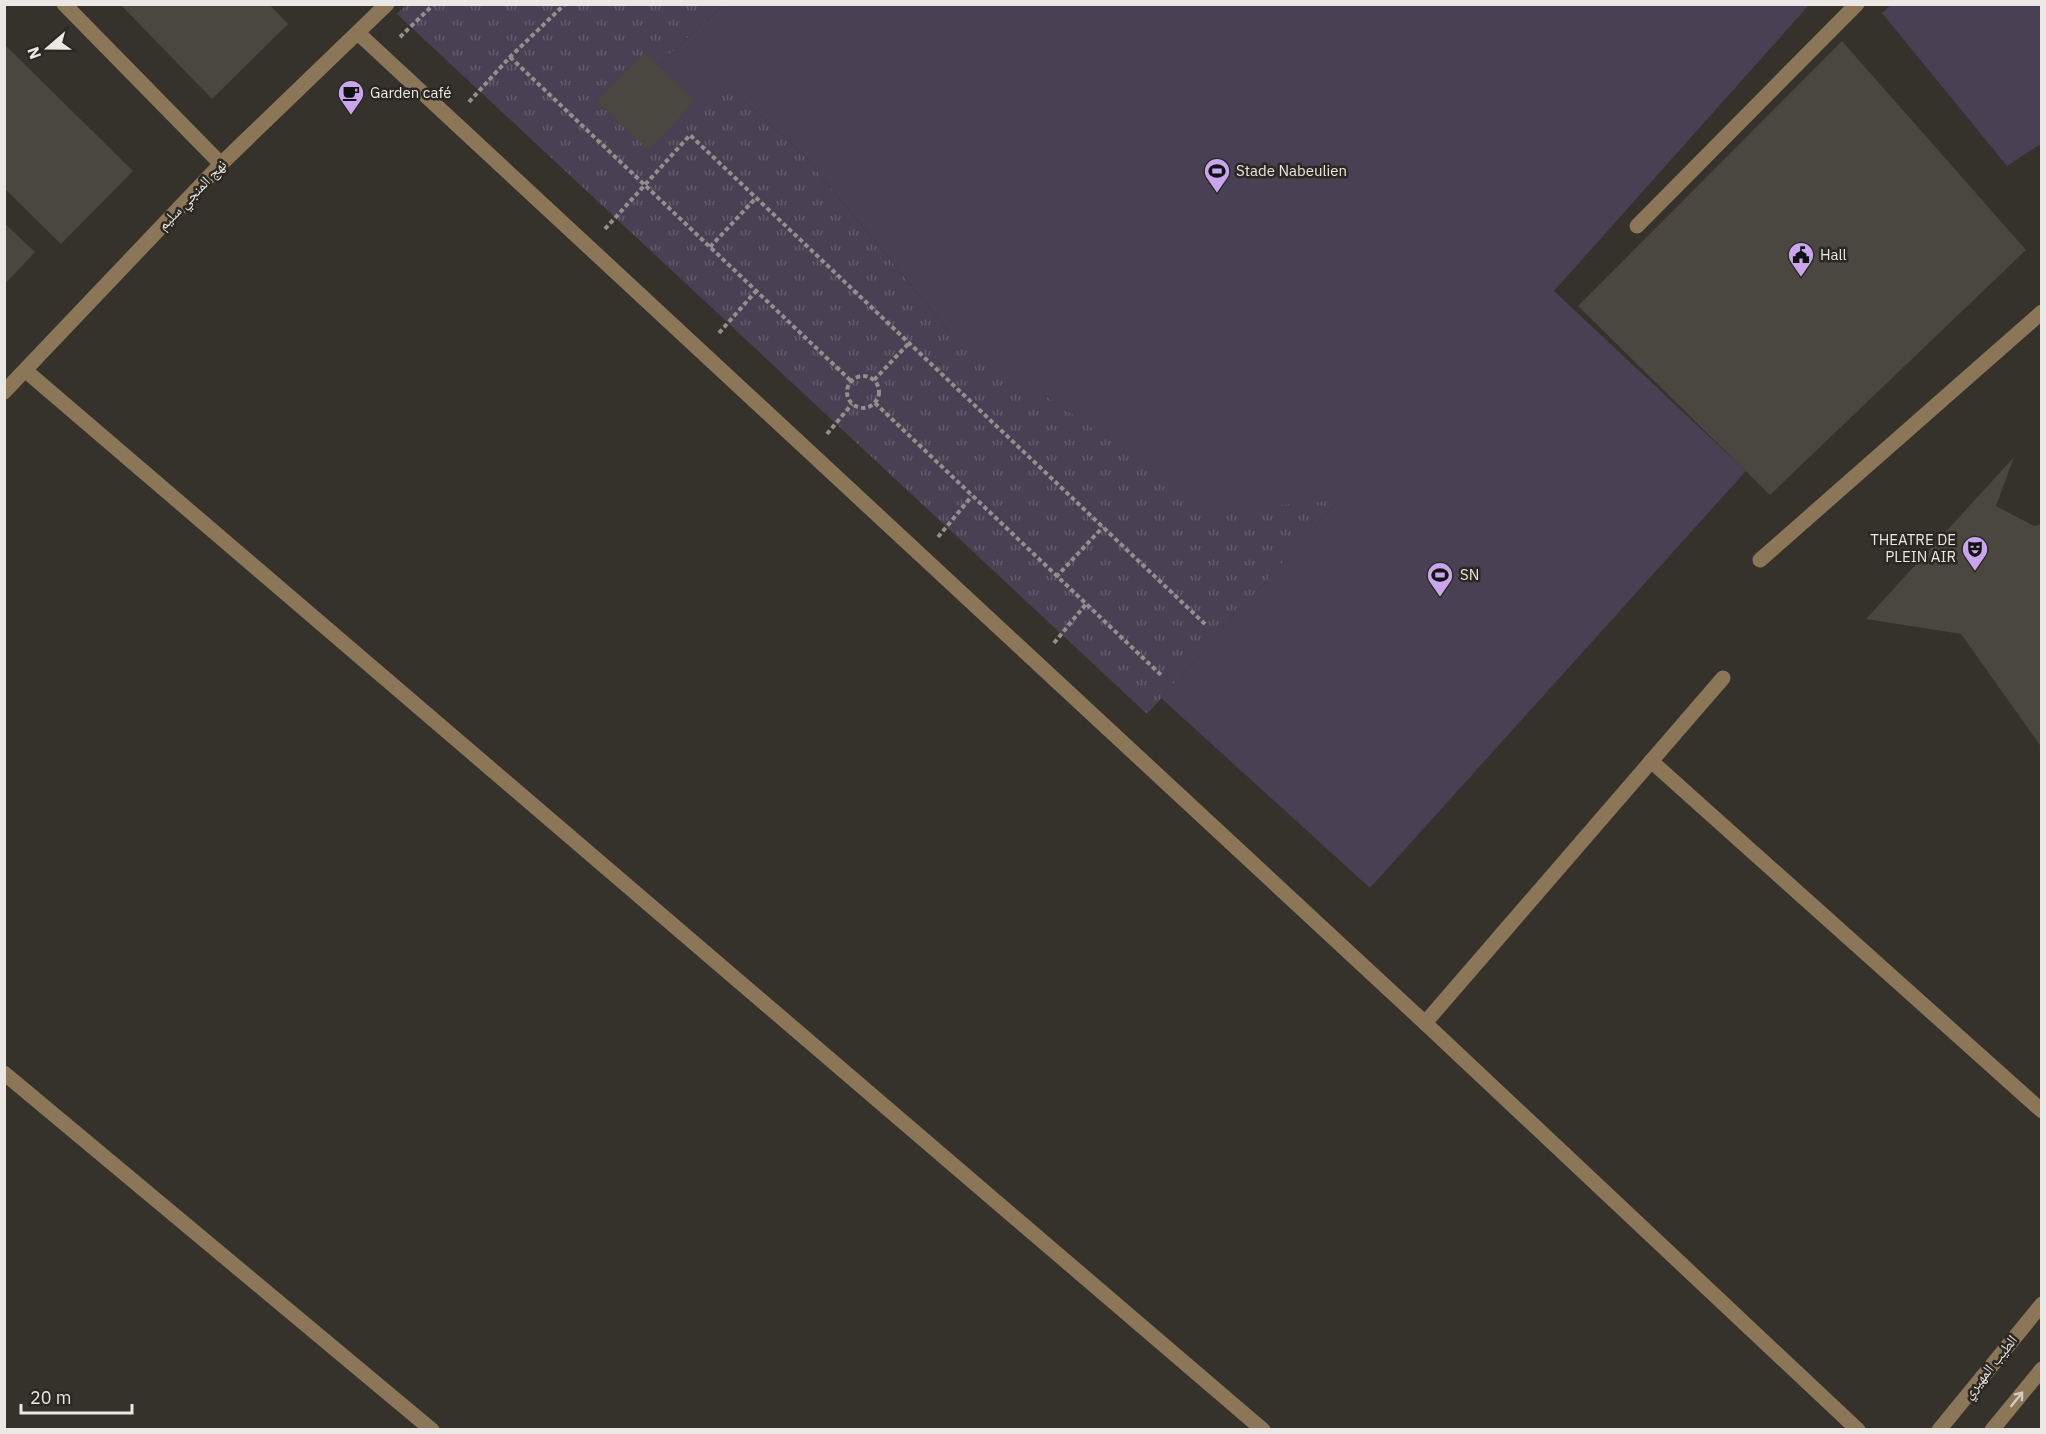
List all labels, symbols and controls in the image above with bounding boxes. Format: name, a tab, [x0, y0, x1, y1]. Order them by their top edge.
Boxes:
north arrow	[18, 18, 78, 78]
text: N	[23, 44, 45, 62]
cafe icon: Garden café	[336, 78, 366, 116]
place label: Garden café	[370, 83, 451, 102]
street label: نهج المنجي سليم	[153, 155, 232, 236]
sports icon: Stade Nabeulien	[1202, 156, 1232, 194]
place label: Stade Nabeulien	[1236, 161, 1347, 180]
public building icon: Hall	[1786, 240, 1816, 278]
place label: Hall	[1820, 245, 1847, 264]
place label: THEATRE DE PLEIN AIR	[1870, 530, 1956, 566]
theatre icon: THEATRE DE PLEIN AIR	[1960, 534, 1990, 572]
sports icon: SN	[1425, 560, 1455, 598]
place label: SN	[1460, 565, 1479, 584]
street label: الطيب المهيري	[1958, 1331, 2023, 1404]
scale bar	[21, 1377, 132, 1415]
text: 20 m	[30, 1386, 72, 1409]
one-way arrow	[2010, 1391, 2023, 1407]

